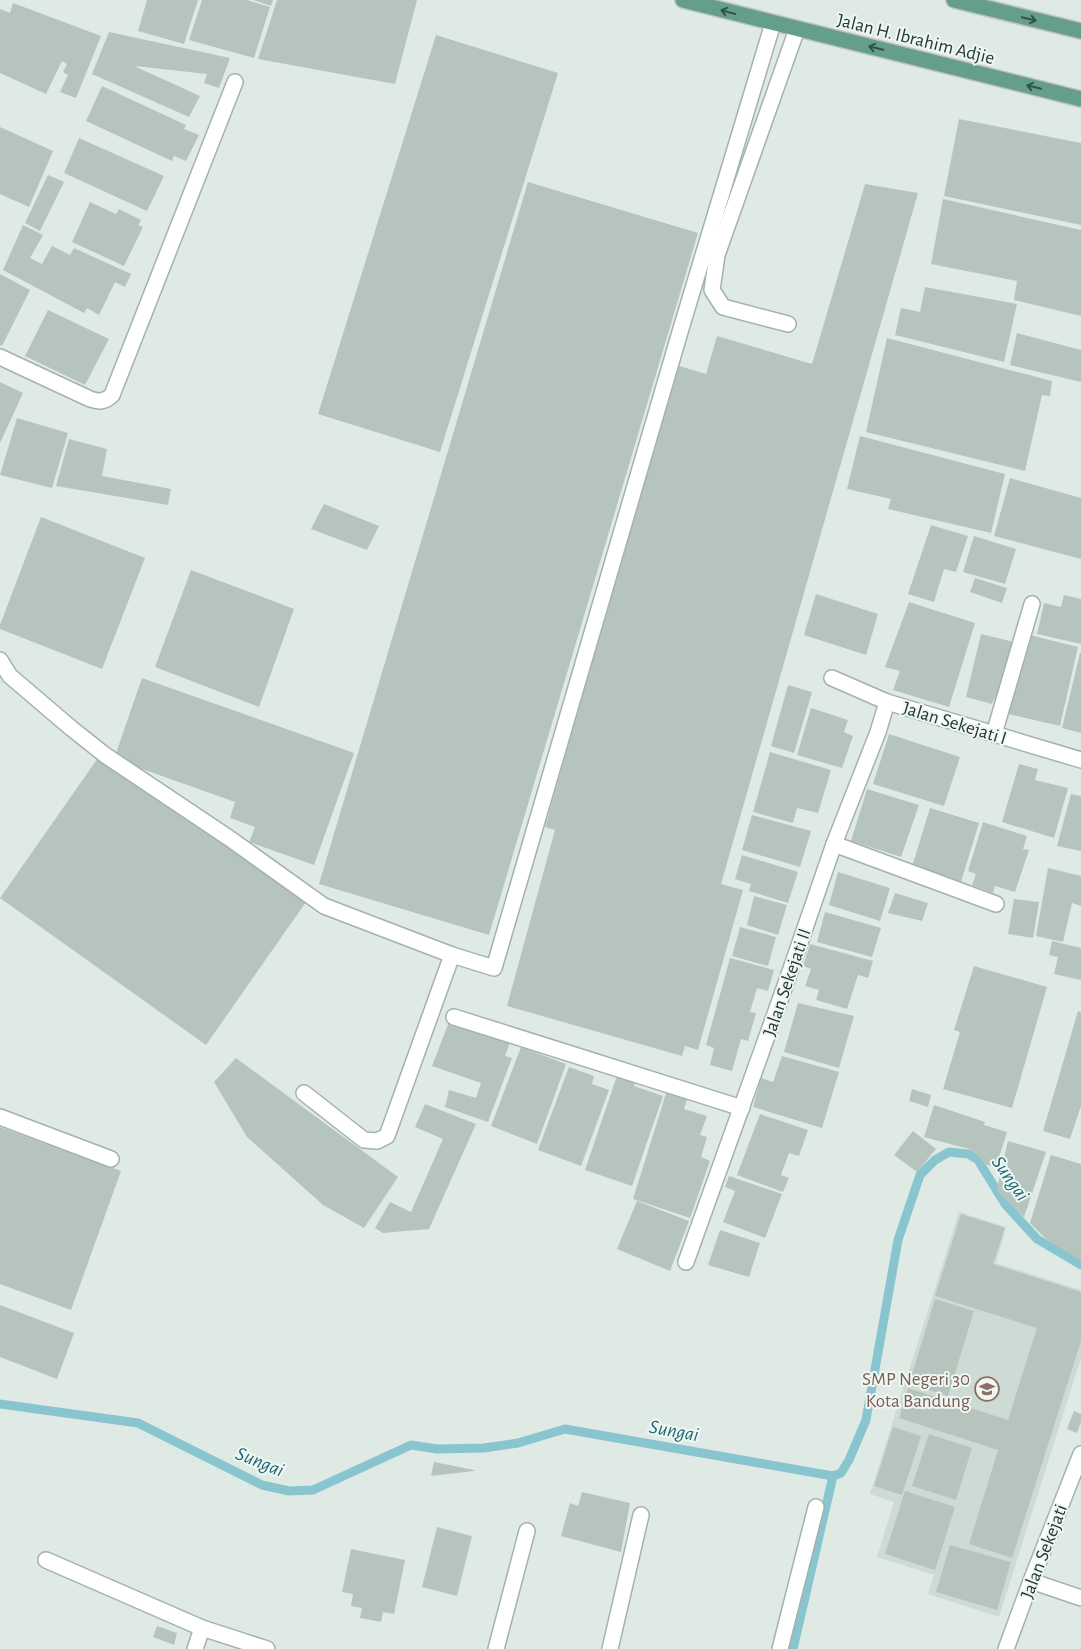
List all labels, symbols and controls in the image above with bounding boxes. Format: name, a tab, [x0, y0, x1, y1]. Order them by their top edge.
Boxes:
one-way arrow	[721, 6, 737, 16]
street label: Jalan H. Ibrahim Adjie	[835, 11, 996, 68]
one-way arrow	[1021, 14, 1037, 24]
one-way arrow	[868, 43, 884, 52]
one-way arrow	[1026, 82, 1042, 91]
street label: Jalan Sekejati I	[900, 699, 1009, 748]
street label: Jalan Sekejati II	[760, 926, 815, 1039]
water label: Sungai	[988, 1152, 1033, 1205]
place label: SMP Negeri 30 Kota Bandung	[862, 1370, 971, 1411]
school or university icon: SMP Negeri 30 Kota Bandung	[974, 1376, 1000, 1402]
water label: Sungai	[648, 1417, 700, 1445]
water label: Sungai	[233, 1443, 286, 1481]
street label: Jalan Sekejati	[1018, 1502, 1071, 1601]

